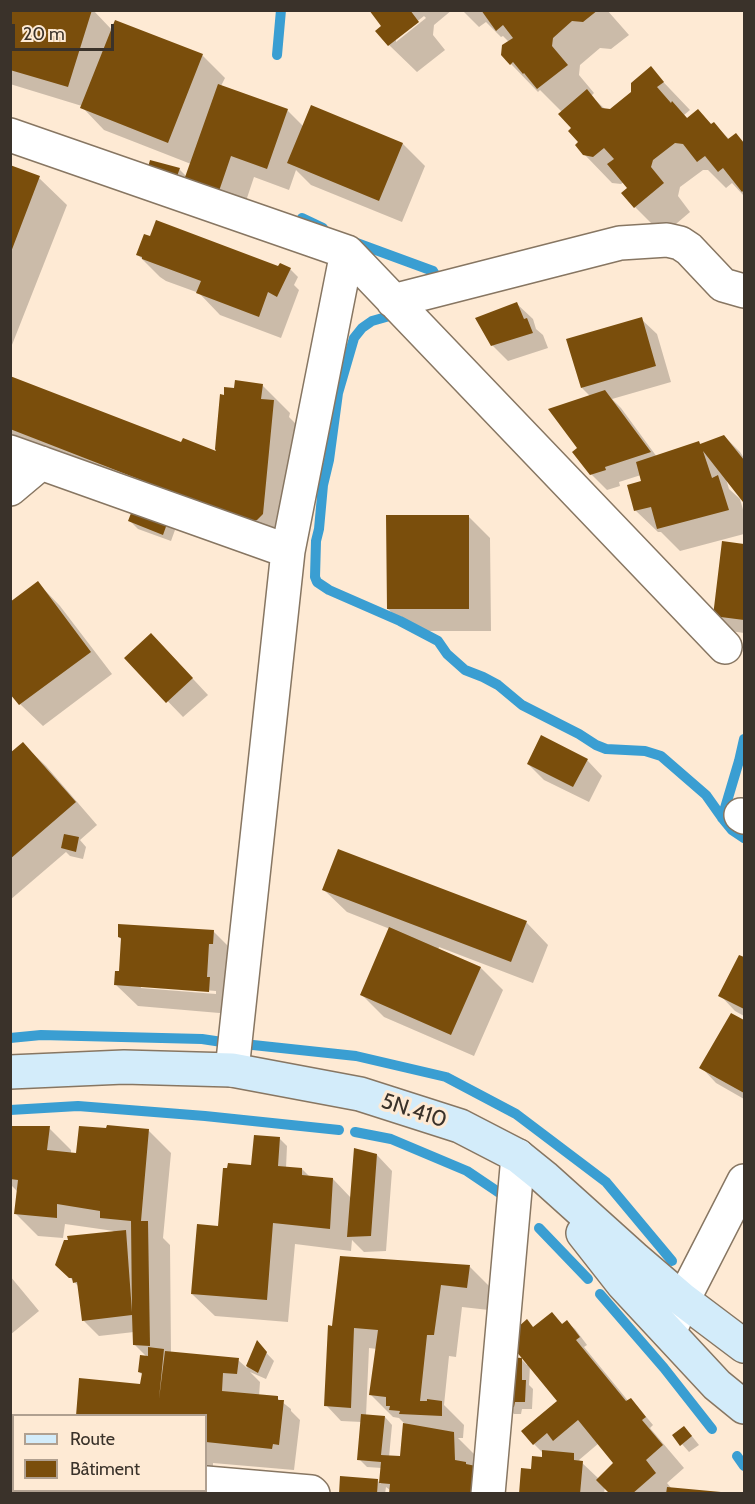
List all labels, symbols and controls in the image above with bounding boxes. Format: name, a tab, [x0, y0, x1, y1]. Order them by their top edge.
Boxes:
scale bar	[15, 12, 117, 50]
text: 20 m	[23, 23, 65, 45]
street label: 5N.410	[378, 1088, 450, 1134]
legend	[12, 1414, 207, 1492]
text: Route	[70, 1428, 115, 1450]
text: Bâtiment	[70, 1458, 140, 1480]

